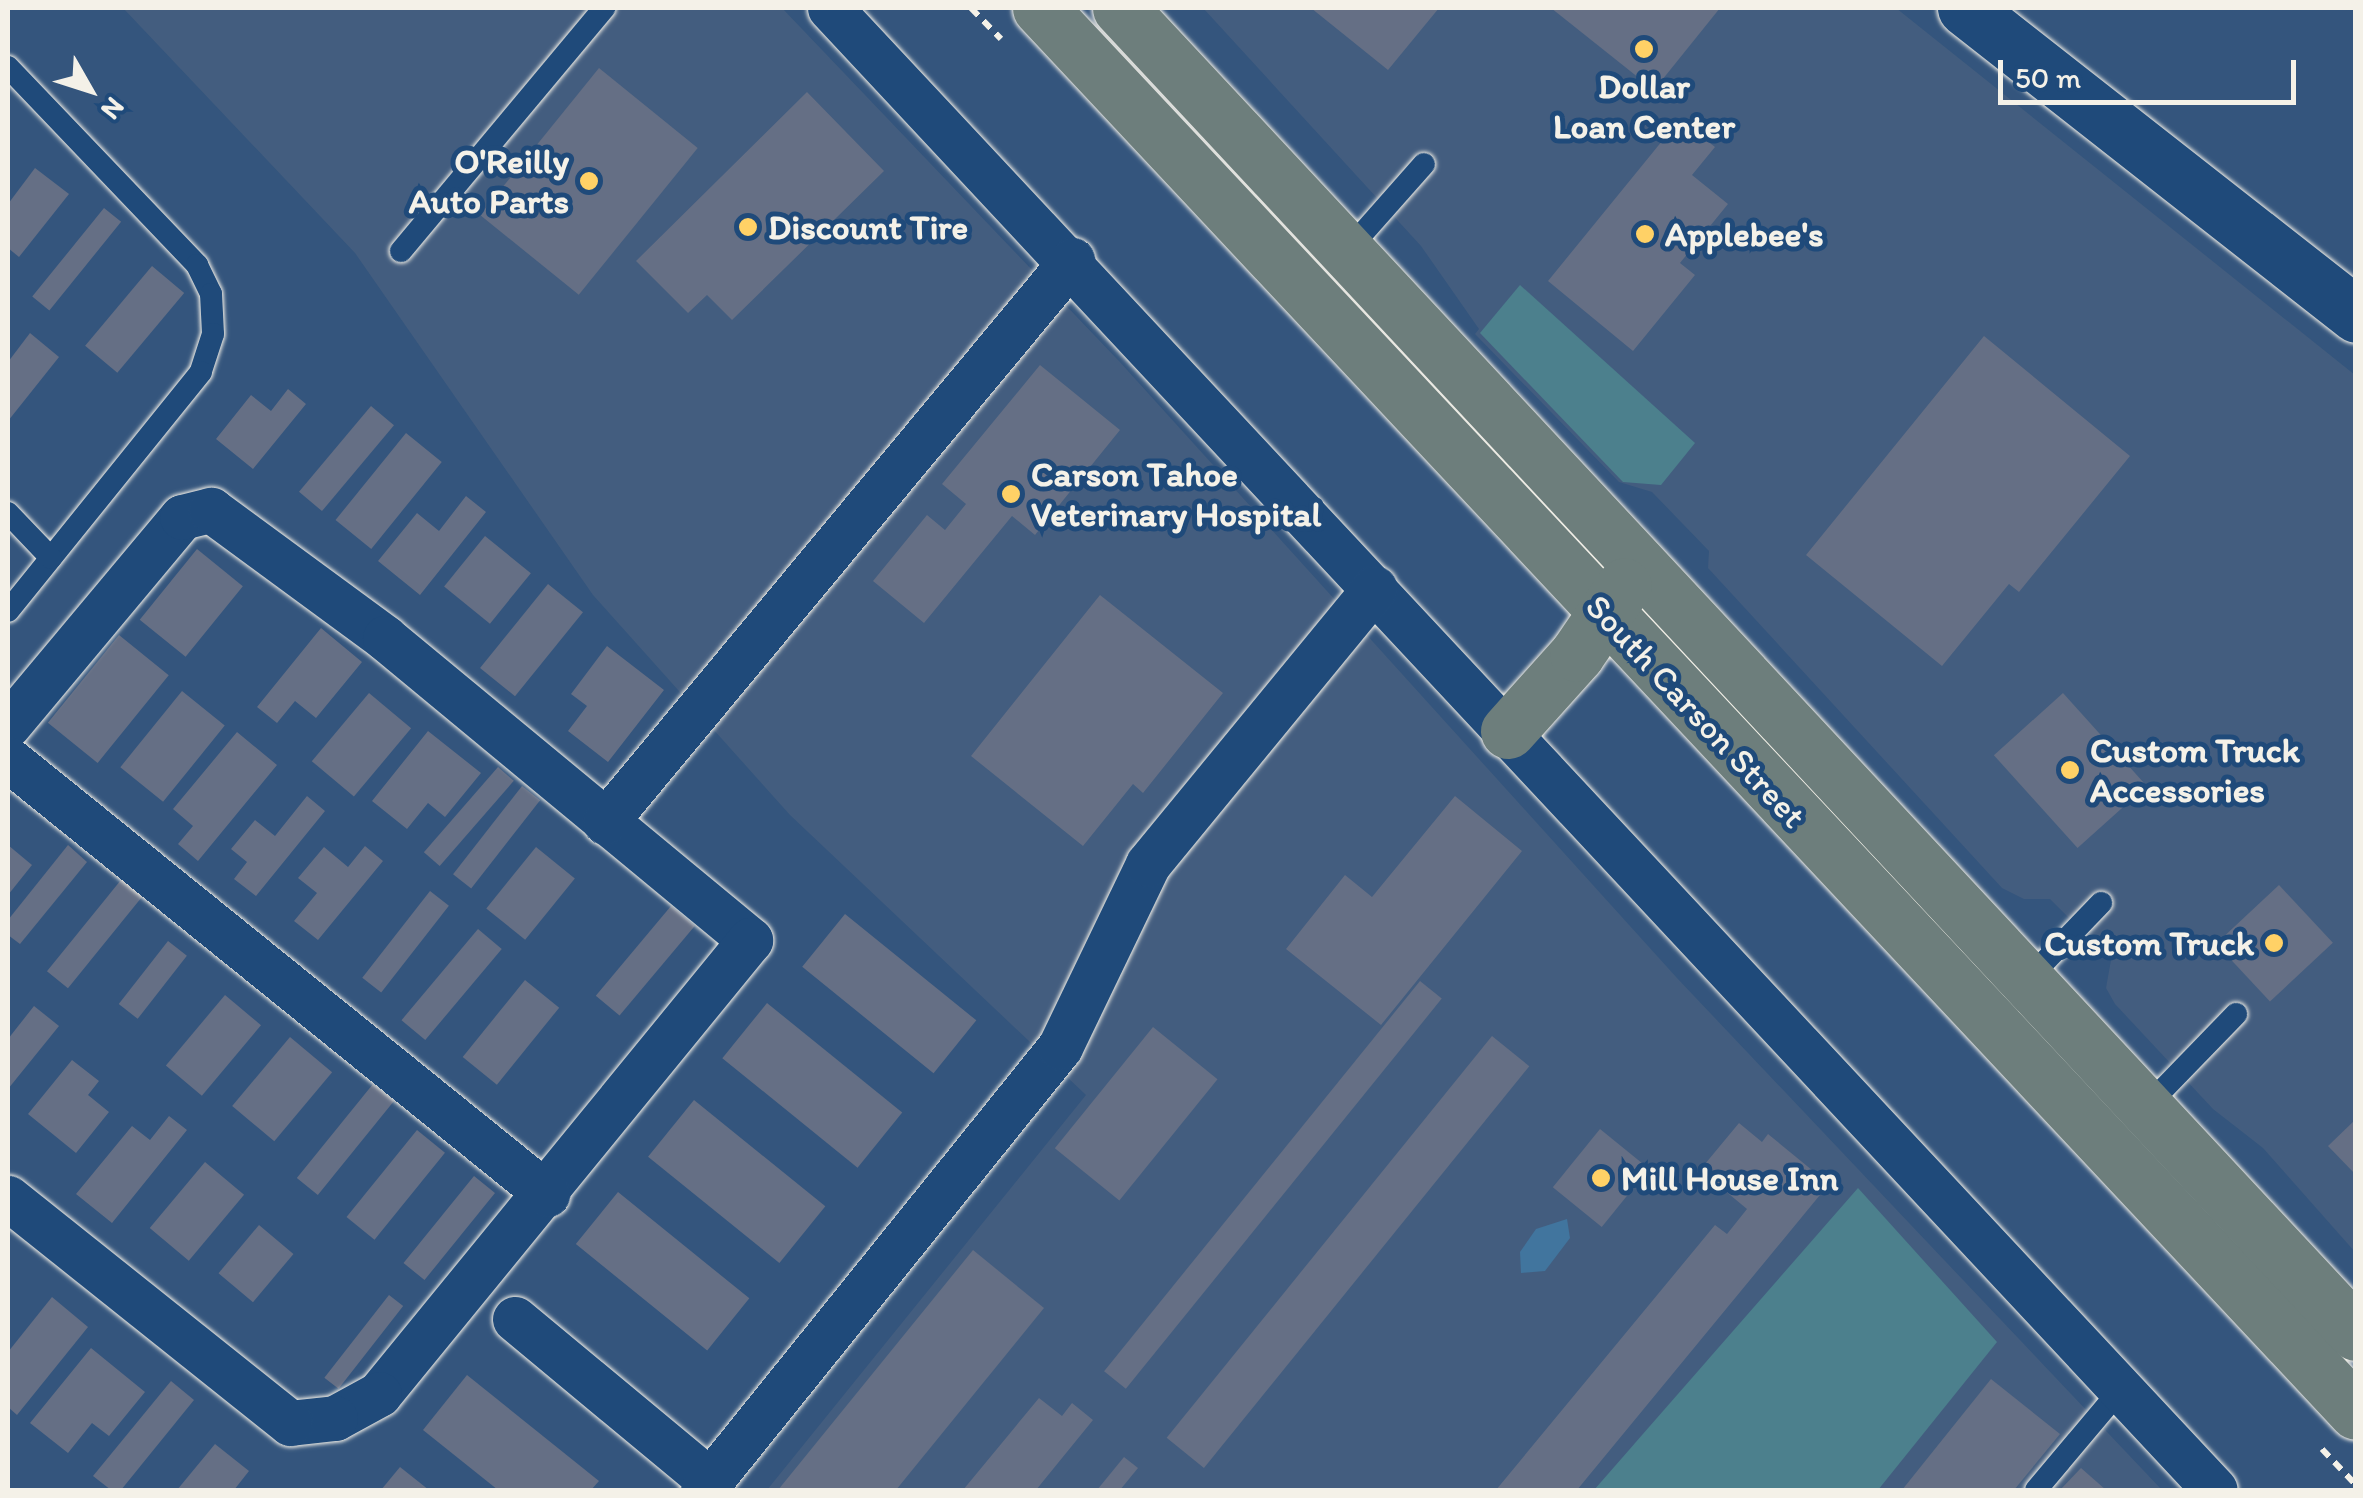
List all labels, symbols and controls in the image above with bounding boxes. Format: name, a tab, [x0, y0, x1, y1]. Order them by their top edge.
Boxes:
marker: Dollar Loan Center	[1633, 38, 1655, 60]
north arrow	[40, 40, 140, 140]
scale bar	[2003, 40, 2300, 102]
text: 50 m	[2015, 59, 2081, 96]
place label: Dollar Loan Center	[1552, 65, 1736, 147]
text: N	[94, 91, 132, 127]
place label: O'Reilly Auto Parts	[409, 140, 569, 222]
marker: O'Reilly Auto Parts	[578, 170, 600, 192]
place label: Discount Tire	[768, 206, 969, 248]
place label: Applebee's	[1665, 213, 1824, 255]
marker: Discount Tire	[737, 216, 759, 238]
marker: Applebee's	[1634, 223, 1656, 245]
place label: Carson Tahoe Veterinary Hospital	[1031, 453, 1320, 535]
marker: Carson Tahoe Veterinary Hospital	[1000, 483, 1022, 505]
street label: South Carson Street	[1577, 586, 1815, 836]
place label: Custom Truck Accessories	[2090, 729, 2300, 811]
marker: Custom Truck Accessories	[2059, 759, 2081, 781]
place label: Custom Truck	[2044, 922, 2254, 964]
marker: Custom Truck	[2263, 932, 2285, 954]
place label: Mill House Inn	[1621, 1157, 1838, 1199]
marker: Mill House Inn	[1590, 1167, 1612, 1189]

